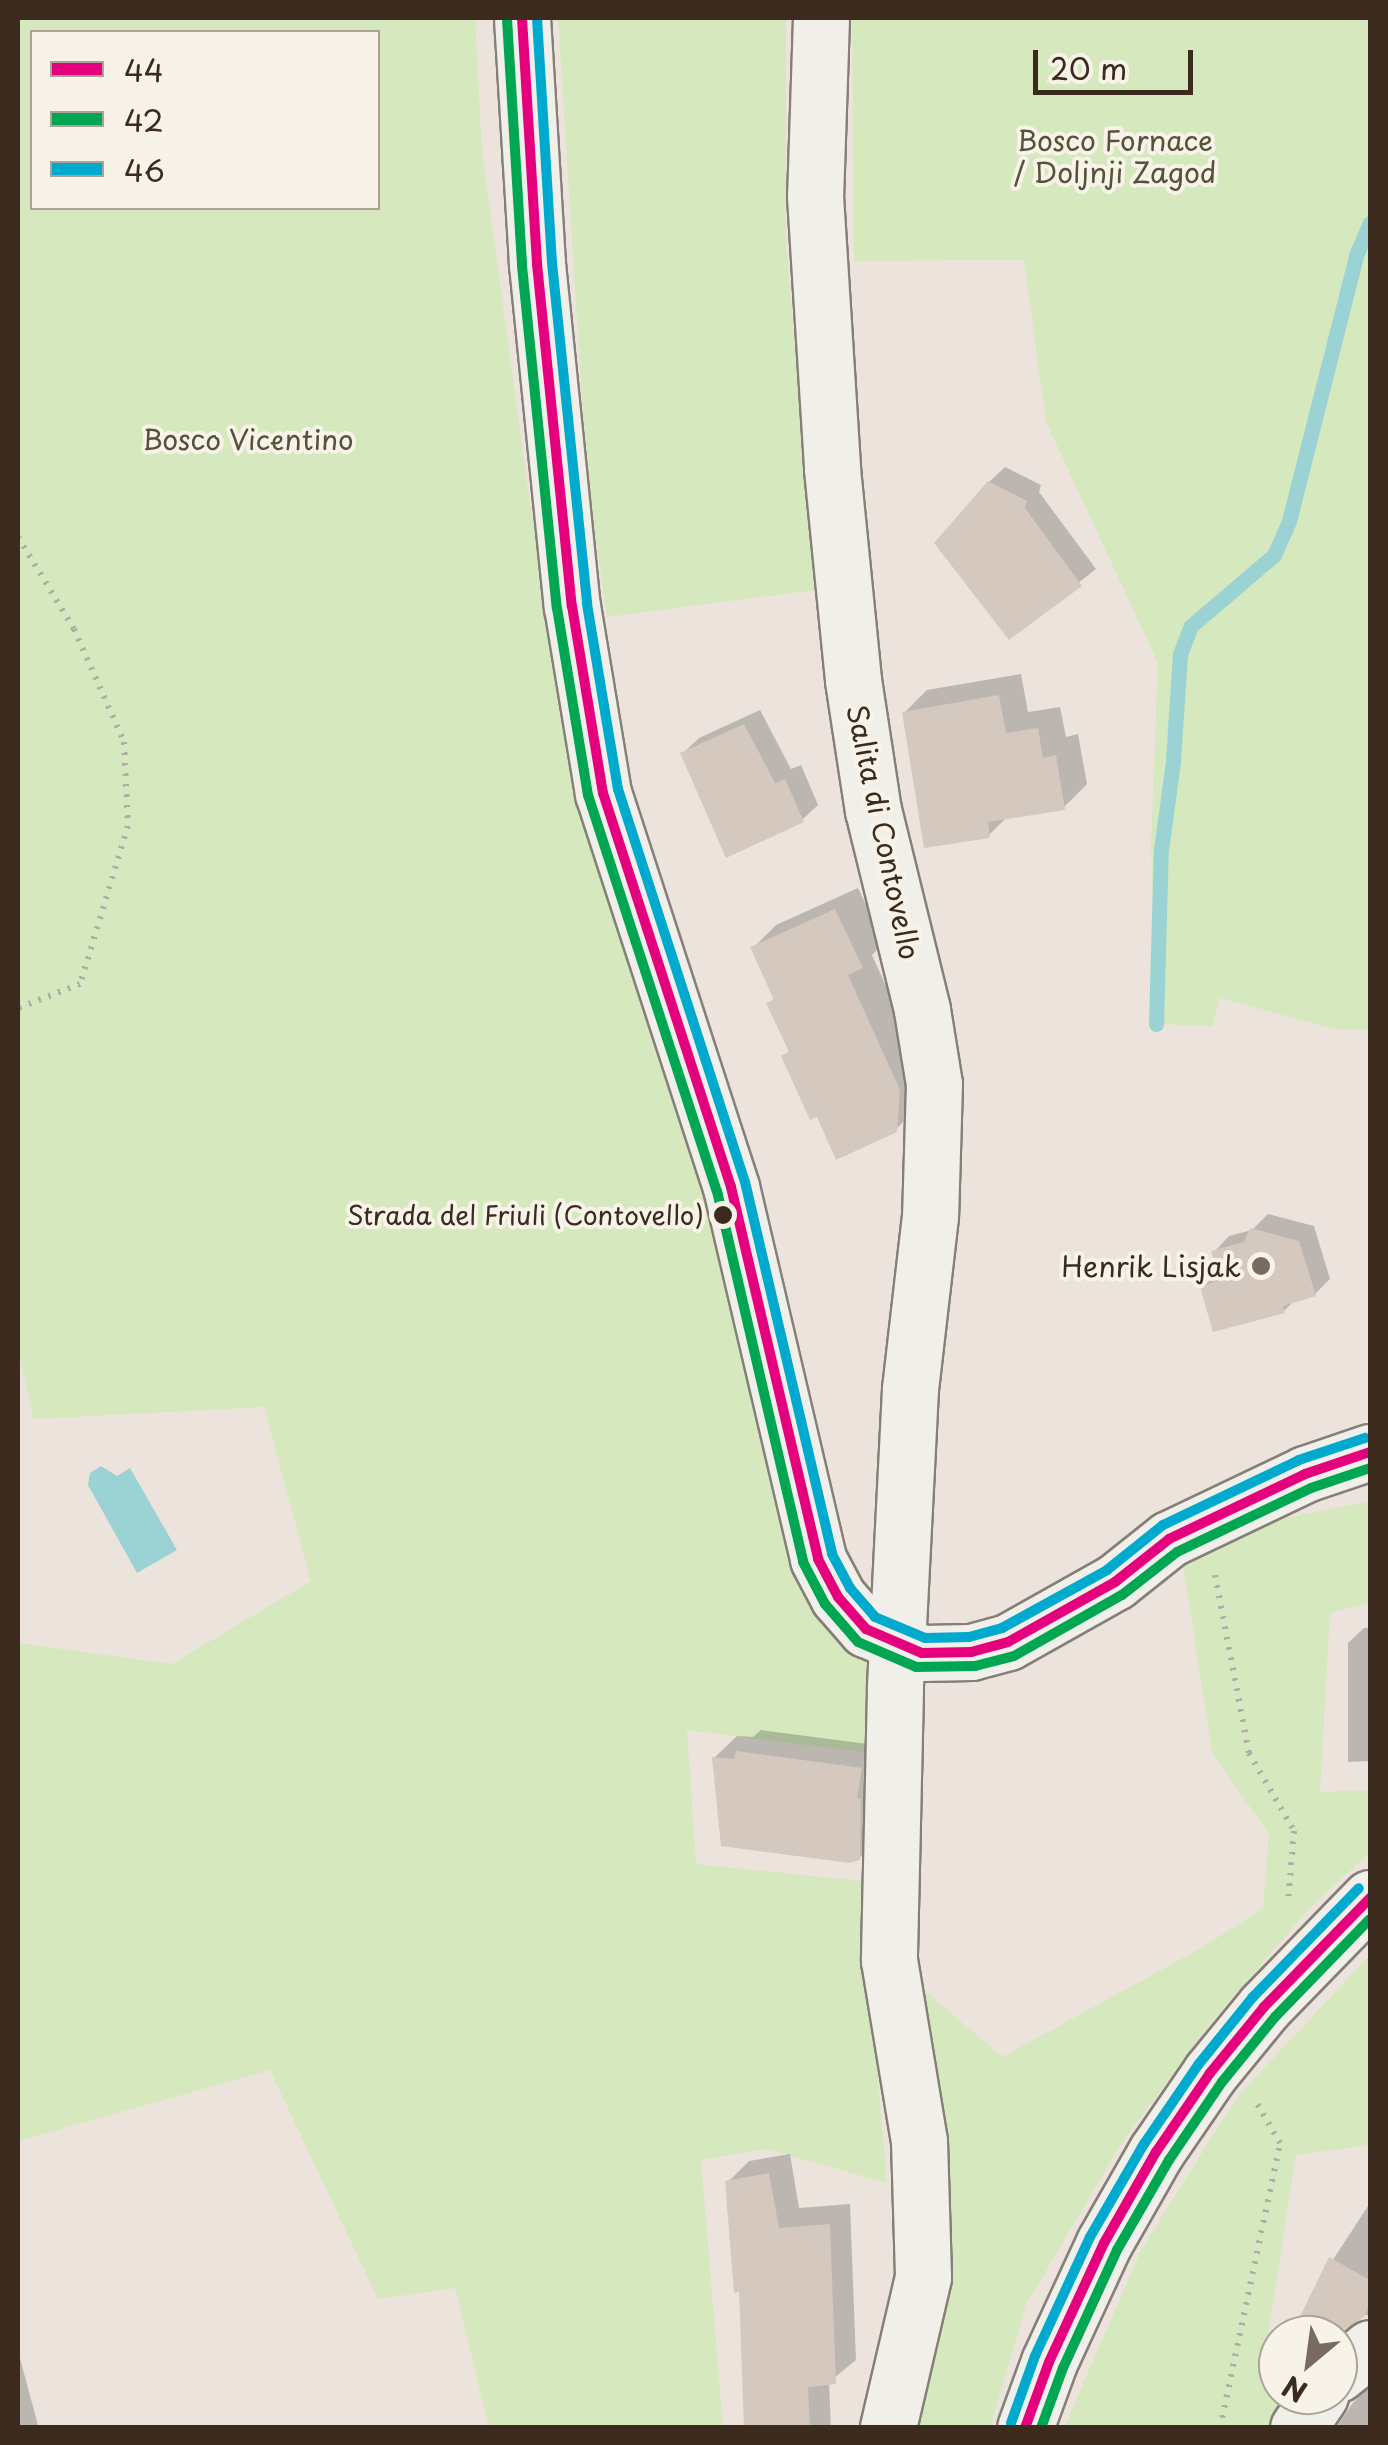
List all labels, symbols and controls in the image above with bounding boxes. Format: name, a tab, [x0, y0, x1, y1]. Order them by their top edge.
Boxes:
legend	[30, 30, 380, 210]
scale bar	[1038, 30, 1198, 92]
text: 20 m	[1050, 45, 1127, 90]
text: 44	[124, 47, 164, 92]
text: 42	[124, 97, 164, 142]
park label: Bosco Fornace / Doljnji Zagod	[1014, 123, 1216, 189]
text: 46	[124, 147, 165, 192]
park label: Bosco Vicentino	[141, 422, 355, 456]
street label: Salita di Contovello	[840, 700, 928, 964]
place label: Strada del Friuli (Contovello)	[345, 1199, 704, 1231]
marker: Strada del Friuli (Contovello)	[713, 1205, 733, 1225]
place label: Henrik Lisjak	[1061, 1249, 1241, 1283]
marker: Henrik Lisjak	[1250, 1255, 1272, 1277]
north arrow	[1258, 2315, 1358, 2415]
text: N	[1274, 2366, 1314, 2414]

